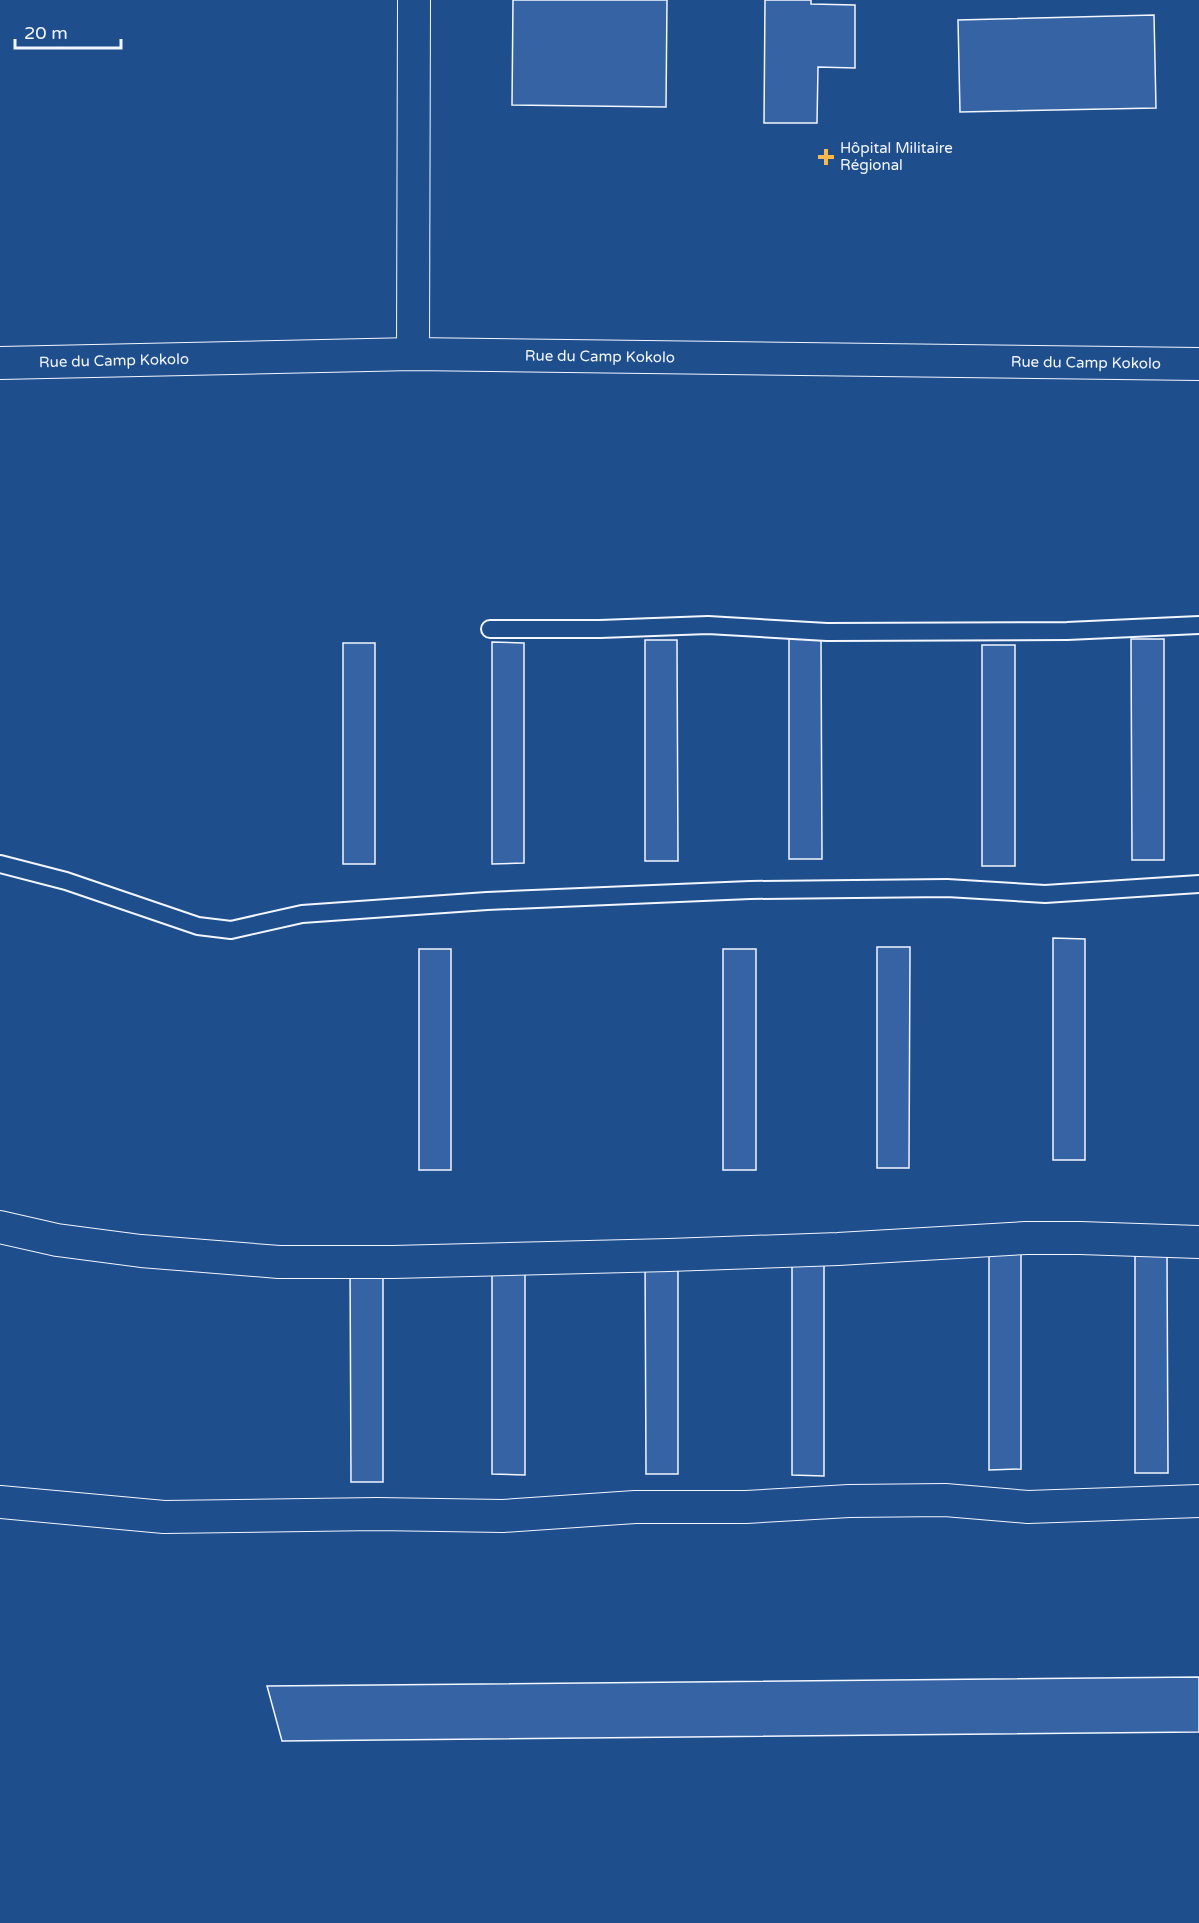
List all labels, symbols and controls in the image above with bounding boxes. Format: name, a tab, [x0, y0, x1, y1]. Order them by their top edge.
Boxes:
scale bar	[15, 12, 122, 50]
text: 20 m	[24, 22, 68, 44]
place label: Hôpital Militaire Régional	[840, 139, 953, 174]
marker: Hôpital Militaire Régional	[817, 148, 835, 166]
street label: Rue du Camp Kokolo	[525, 346, 675, 366]
street label: Rue du Camp Kokolo	[39, 350, 189, 371]
street label: Rue du Camp Kokolo	[1011, 353, 1161, 373]

